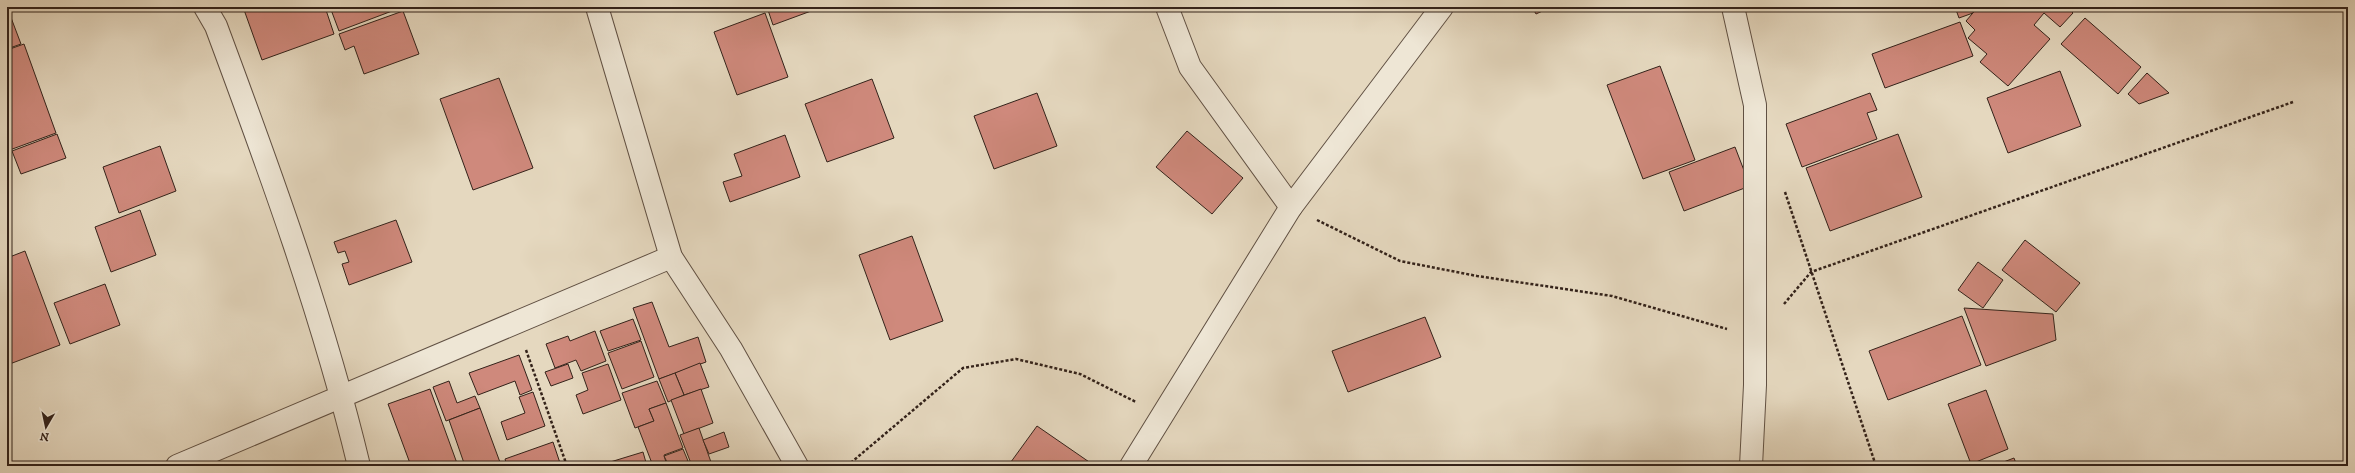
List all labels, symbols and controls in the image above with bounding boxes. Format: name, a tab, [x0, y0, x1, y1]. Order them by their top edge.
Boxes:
north arrow	[26, 407, 66, 447]
text: N	[39, 428, 50, 444]

